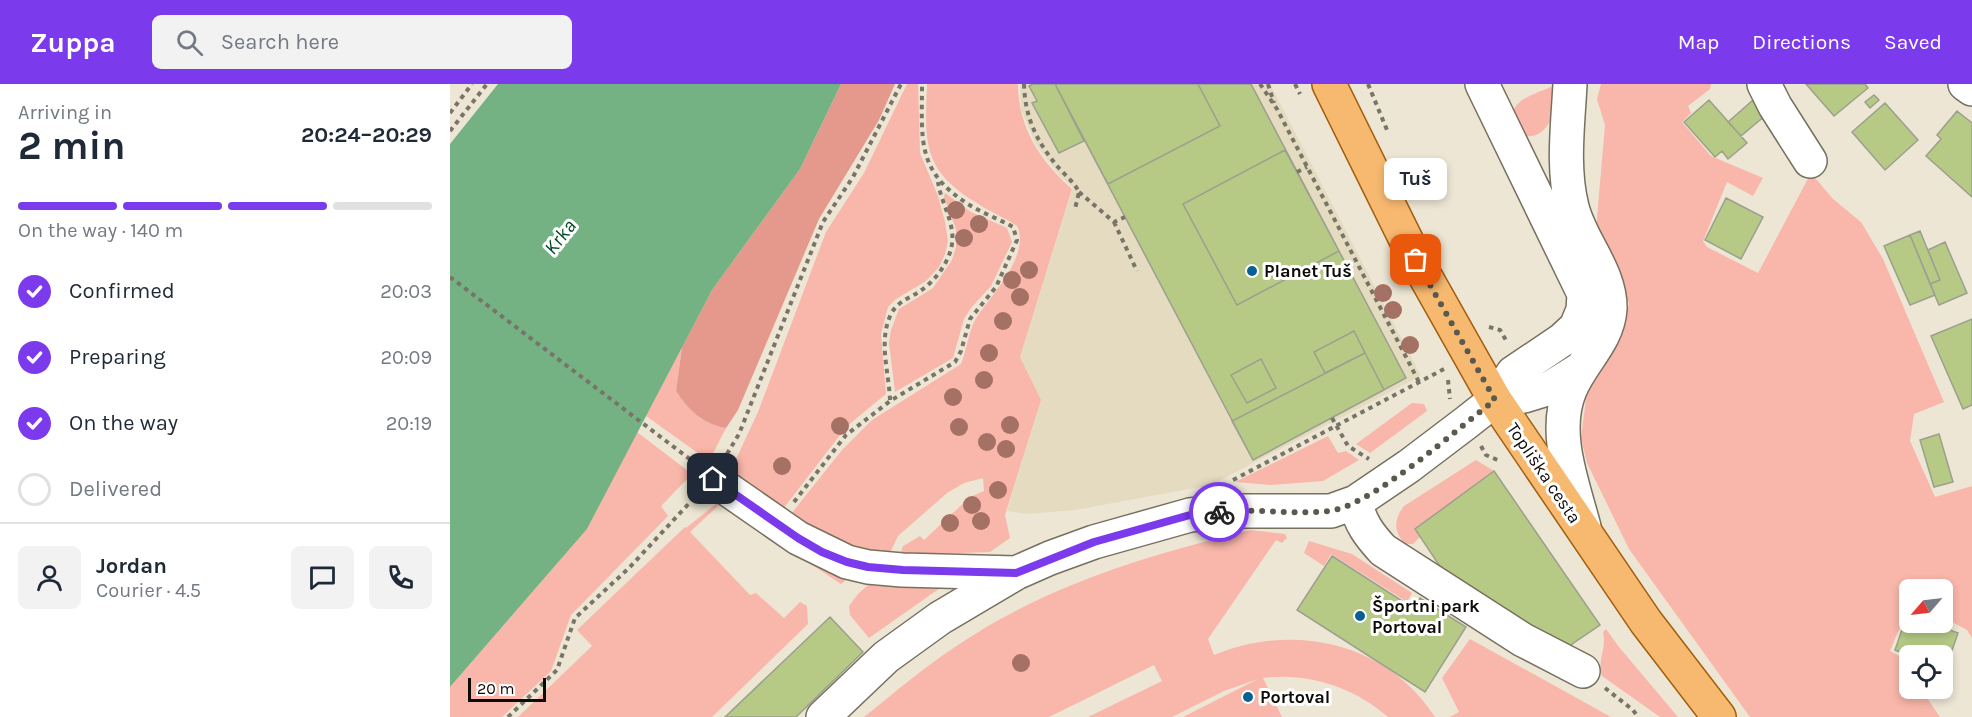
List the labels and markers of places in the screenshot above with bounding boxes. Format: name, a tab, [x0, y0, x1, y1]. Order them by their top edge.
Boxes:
callout: Tuš	[1384, 158, 1448, 200]
pin	[1390, 234, 1441, 285]
place label: Planet Tuš	[1264, 260, 1352, 282]
marker: Planet Tuš	[1245, 264, 1259, 278]
pin	[687, 453, 738, 504]
place label: Športni park Portoval	[1372, 595, 1480, 638]
marker: Športni park Portoval	[1353, 609, 1367, 623]
place label: Portoval	[1260, 686, 1330, 708]
marker: Portoval	[1241, 690, 1255, 704]

